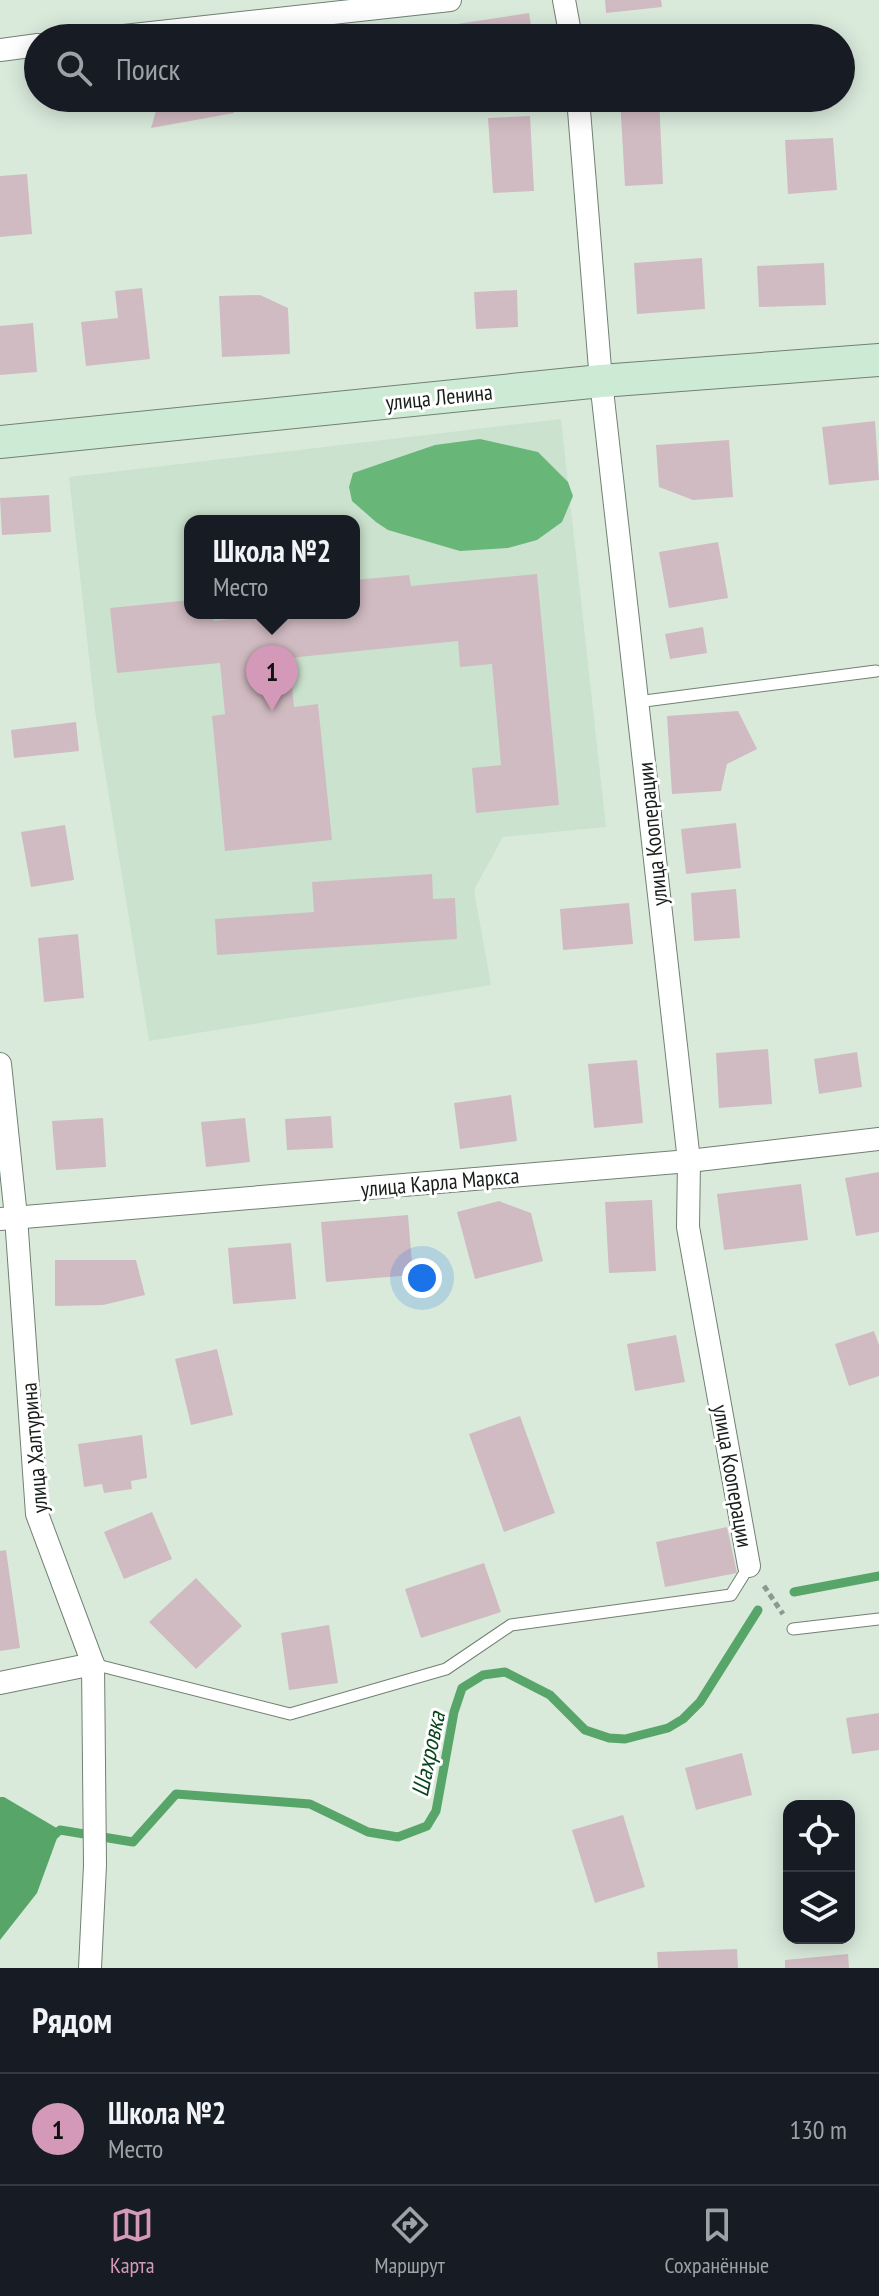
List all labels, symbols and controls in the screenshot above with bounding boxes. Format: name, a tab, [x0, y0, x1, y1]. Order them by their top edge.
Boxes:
search box	[24, 24, 855, 112]
icon: search	[52, 46, 96, 90]
text: Поиск	[116, 49, 180, 88]
street label: улица Ленина	[384, 377, 494, 417]
popup	[184, 515, 360, 619]
text: Школа №2	[213, 531, 331, 570]
text: Место	[213, 570, 268, 603]
pin: 1	[246, 645, 298, 711]
street label: улица Кооперации	[631, 761, 673, 907]
street label: улица Карла Маркса	[360, 1161, 520, 1203]
your location	[402, 1258, 442, 1298]
street label: улица Халтурина	[14, 1382, 54, 1514]
street label: улица Кооперации	[707, 1402, 759, 1550]
water label: Шахровка	[404, 1708, 452, 1799]
map controls	[783, 1800, 855, 1944]
button: locate	[783, 1800, 855, 1872]
button: layers	[783, 1872, 855, 1944]
text: Рядом	[32, 1998, 112, 2042]
text: Школа №2	[108, 2093, 226, 2132]
text: 1	[52, 2113, 64, 2146]
text: 130 m	[789, 2113, 847, 2146]
text: Место	[108, 2132, 163, 2165]
tab: Карта	[110, 2203, 155, 2279]
tab: Маршрут	[374, 2203, 445, 2279]
tab: Сохранённые	[664, 2203, 769, 2279]

